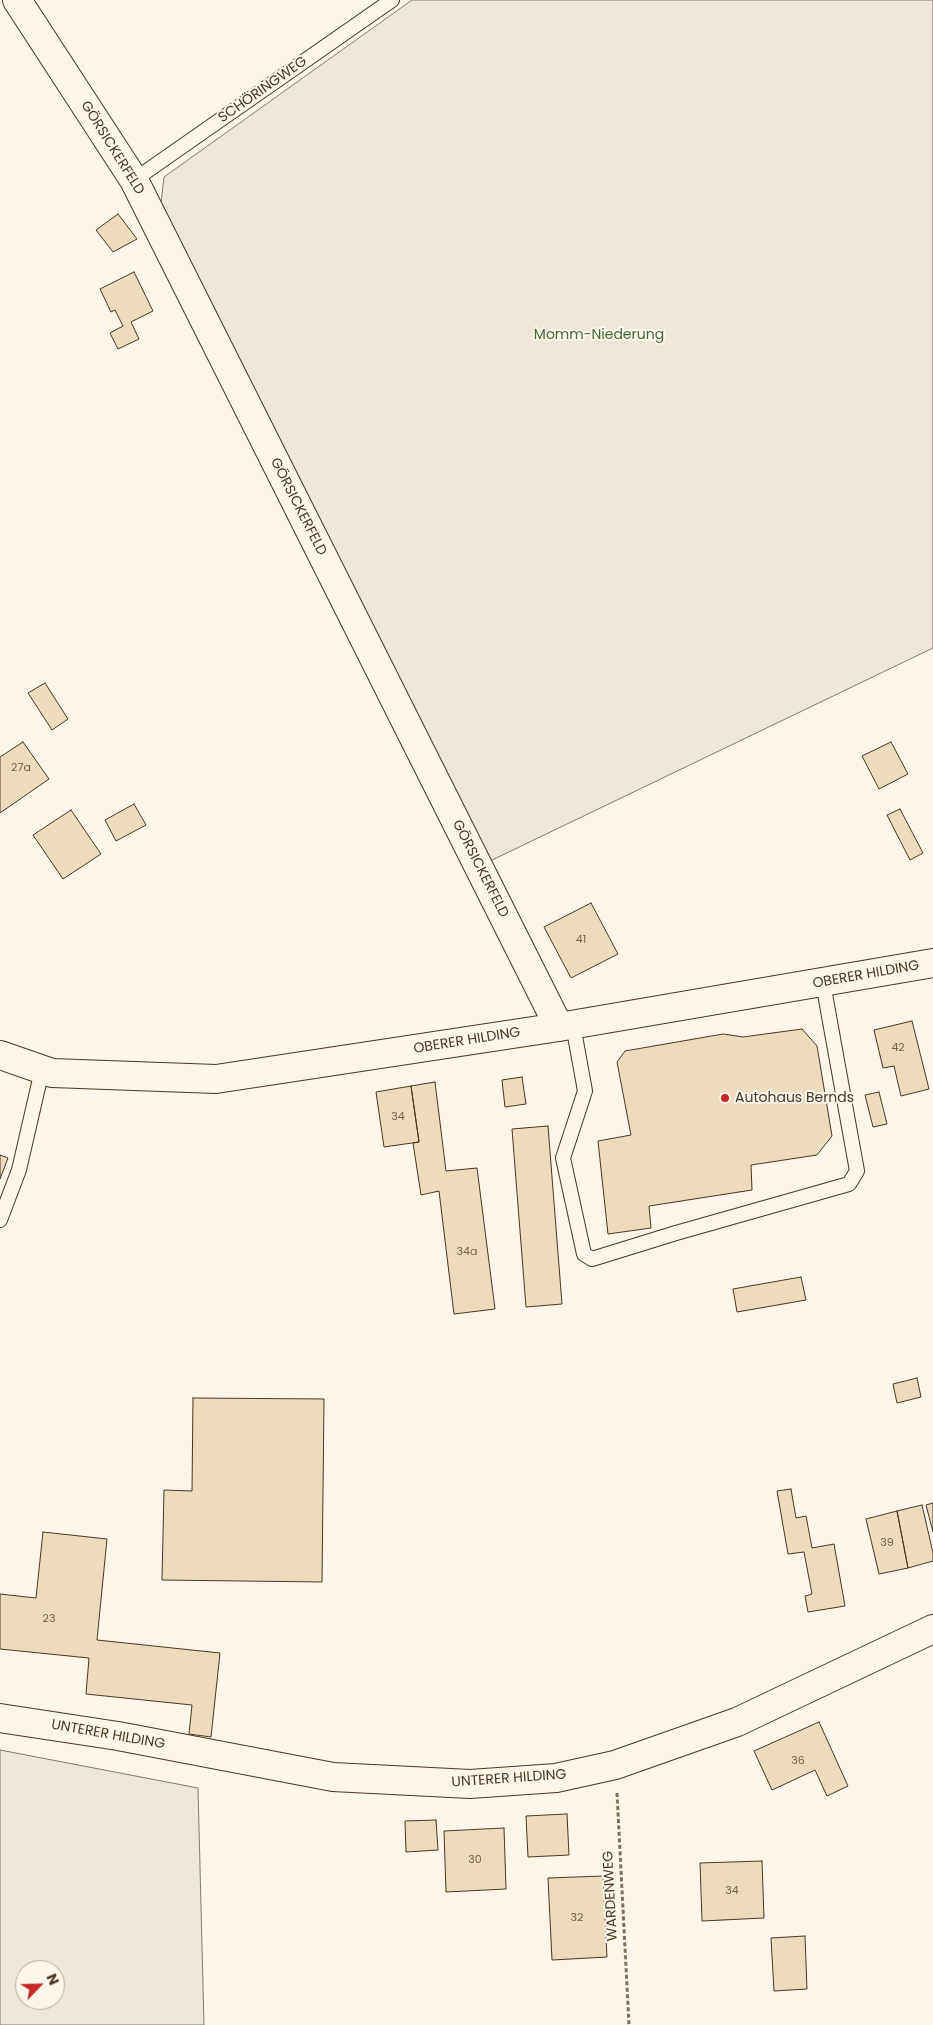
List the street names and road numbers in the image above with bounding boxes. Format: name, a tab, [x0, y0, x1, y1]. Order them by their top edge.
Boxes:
street label: SCHÖRINGWEG	[216, 53, 310, 127]
street label: GÖRSICKERFELD	[76, 98, 148, 198]
street label: GÖRSICKERFELD	[266, 455, 330, 559]
street label: GÖRSICKERFELD	[448, 817, 512, 921]
street label: OBERER HILDING	[811, 957, 921, 993]
street label: OBERER HILDING	[412, 1024, 522, 1058]
street label: UNTERER HILDING	[50, 1717, 166, 1753]
street label: UNTERER HILDING	[451, 1767, 567, 1791]
street label: WARDENWEG	[600, 1850, 622, 1942]

